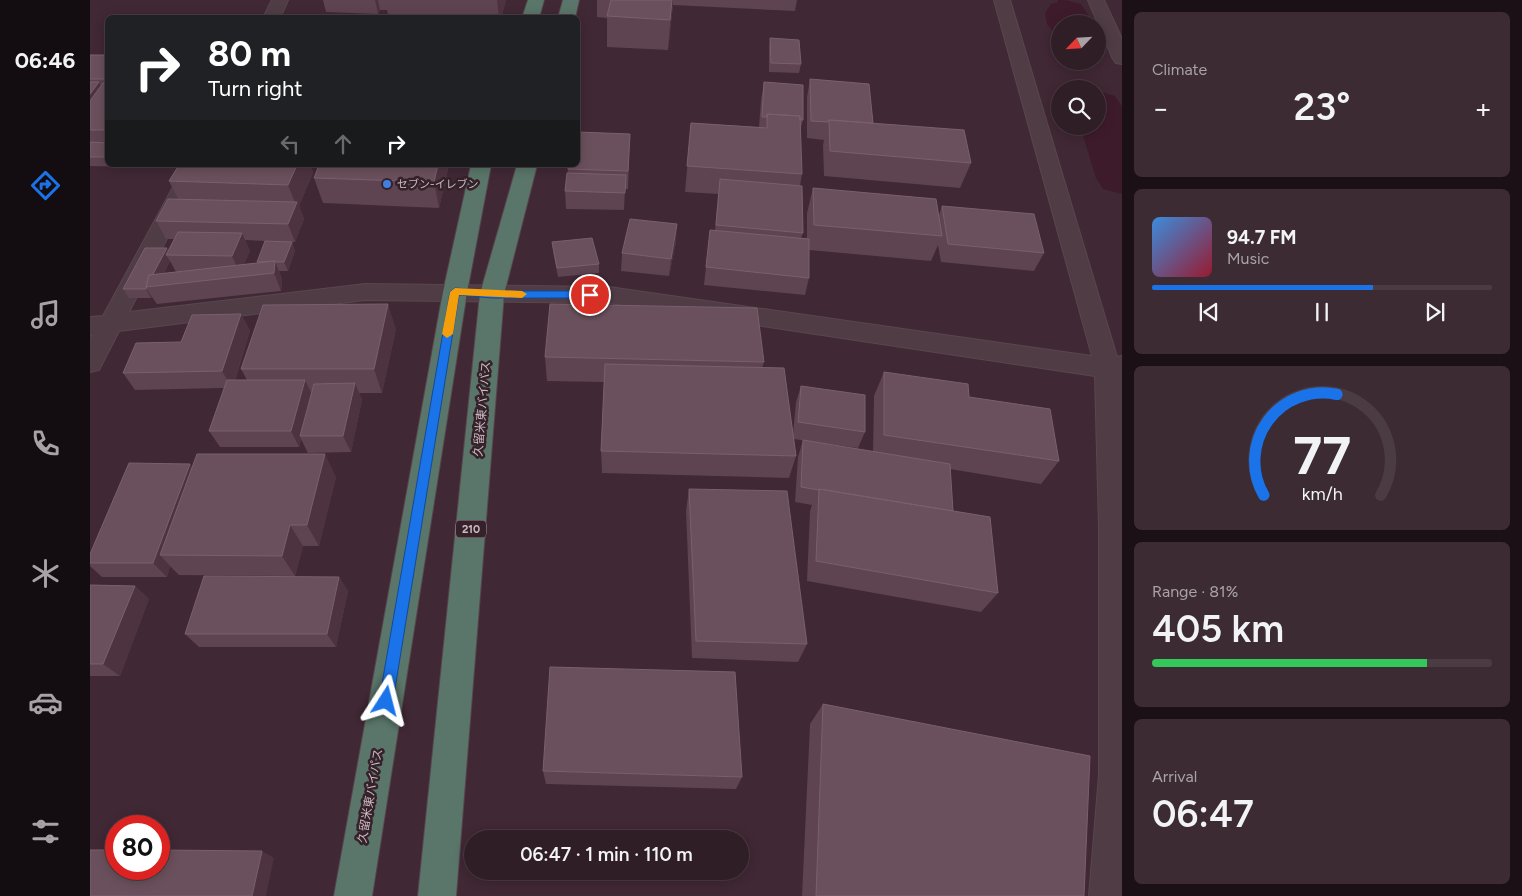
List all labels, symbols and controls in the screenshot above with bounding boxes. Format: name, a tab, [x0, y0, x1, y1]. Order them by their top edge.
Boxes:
north arrow	[1051, 15, 1106, 70]
map controls	[1051, 15, 1106, 135]
text: 80 m	[208, 33, 291, 75]
icon: right	[125, 35, 190, 100]
text: 06:46	[15, 47, 75, 74]
text: Climate	[1152, 60, 1207, 79]
text: Turn right	[208, 75, 303, 102]
button: search	[1051, 80, 1106, 135]
text: 23°	[1294, 84, 1350, 130]
text: −	[1152, 91, 1169, 125]
text: +	[1475, 91, 1492, 125]
icon: left	[276, 130, 304, 158]
icon: ahead	[329, 130, 357, 158]
icon: right	[382, 130, 410, 158]
icon: directions	[28, 168, 63, 203]
marker: セブン-イレブン	[381, 178, 393, 190]
place label: セブン-イレブン	[397, 178, 479, 191]
text: 94.7 FM	[1227, 226, 1297, 249]
text: Music	[1227, 249, 1269, 268]
pin	[569, 274, 611, 316]
icon: arrive	[576, 281, 604, 309]
icon: music	[28, 297, 63, 332]
icon: previous	[1195, 298, 1223, 326]
icon: pause	[1308, 298, 1336, 326]
icon: next	[1421, 298, 1449, 326]
street label: 久留米東バイパス	[471, 361, 493, 457]
text: 77	[1293, 425, 1351, 487]
icon: phone	[28, 426, 63, 461]
text: km/h	[1302, 483, 1342, 504]
road number: 210	[456, 520, 486, 538]
icon: climate	[28, 556, 63, 591]
text: Range · 81%	[1152, 582, 1238, 601]
text: 405 km	[1152, 606, 1284, 652]
position arrow	[359, 674, 411, 726]
icon: car	[28, 685, 63, 720]
street label: 久留米東バイパス	[355, 748, 385, 844]
text: Arrival	[1152, 767, 1197, 786]
text: 06:47	[1152, 791, 1254, 837]
icon: filters	[28, 814, 63, 849]
speed limit sign: 80	[105, 815, 170, 880]
text: 06:47 · 1 min · 110 m	[520, 843, 693, 866]

